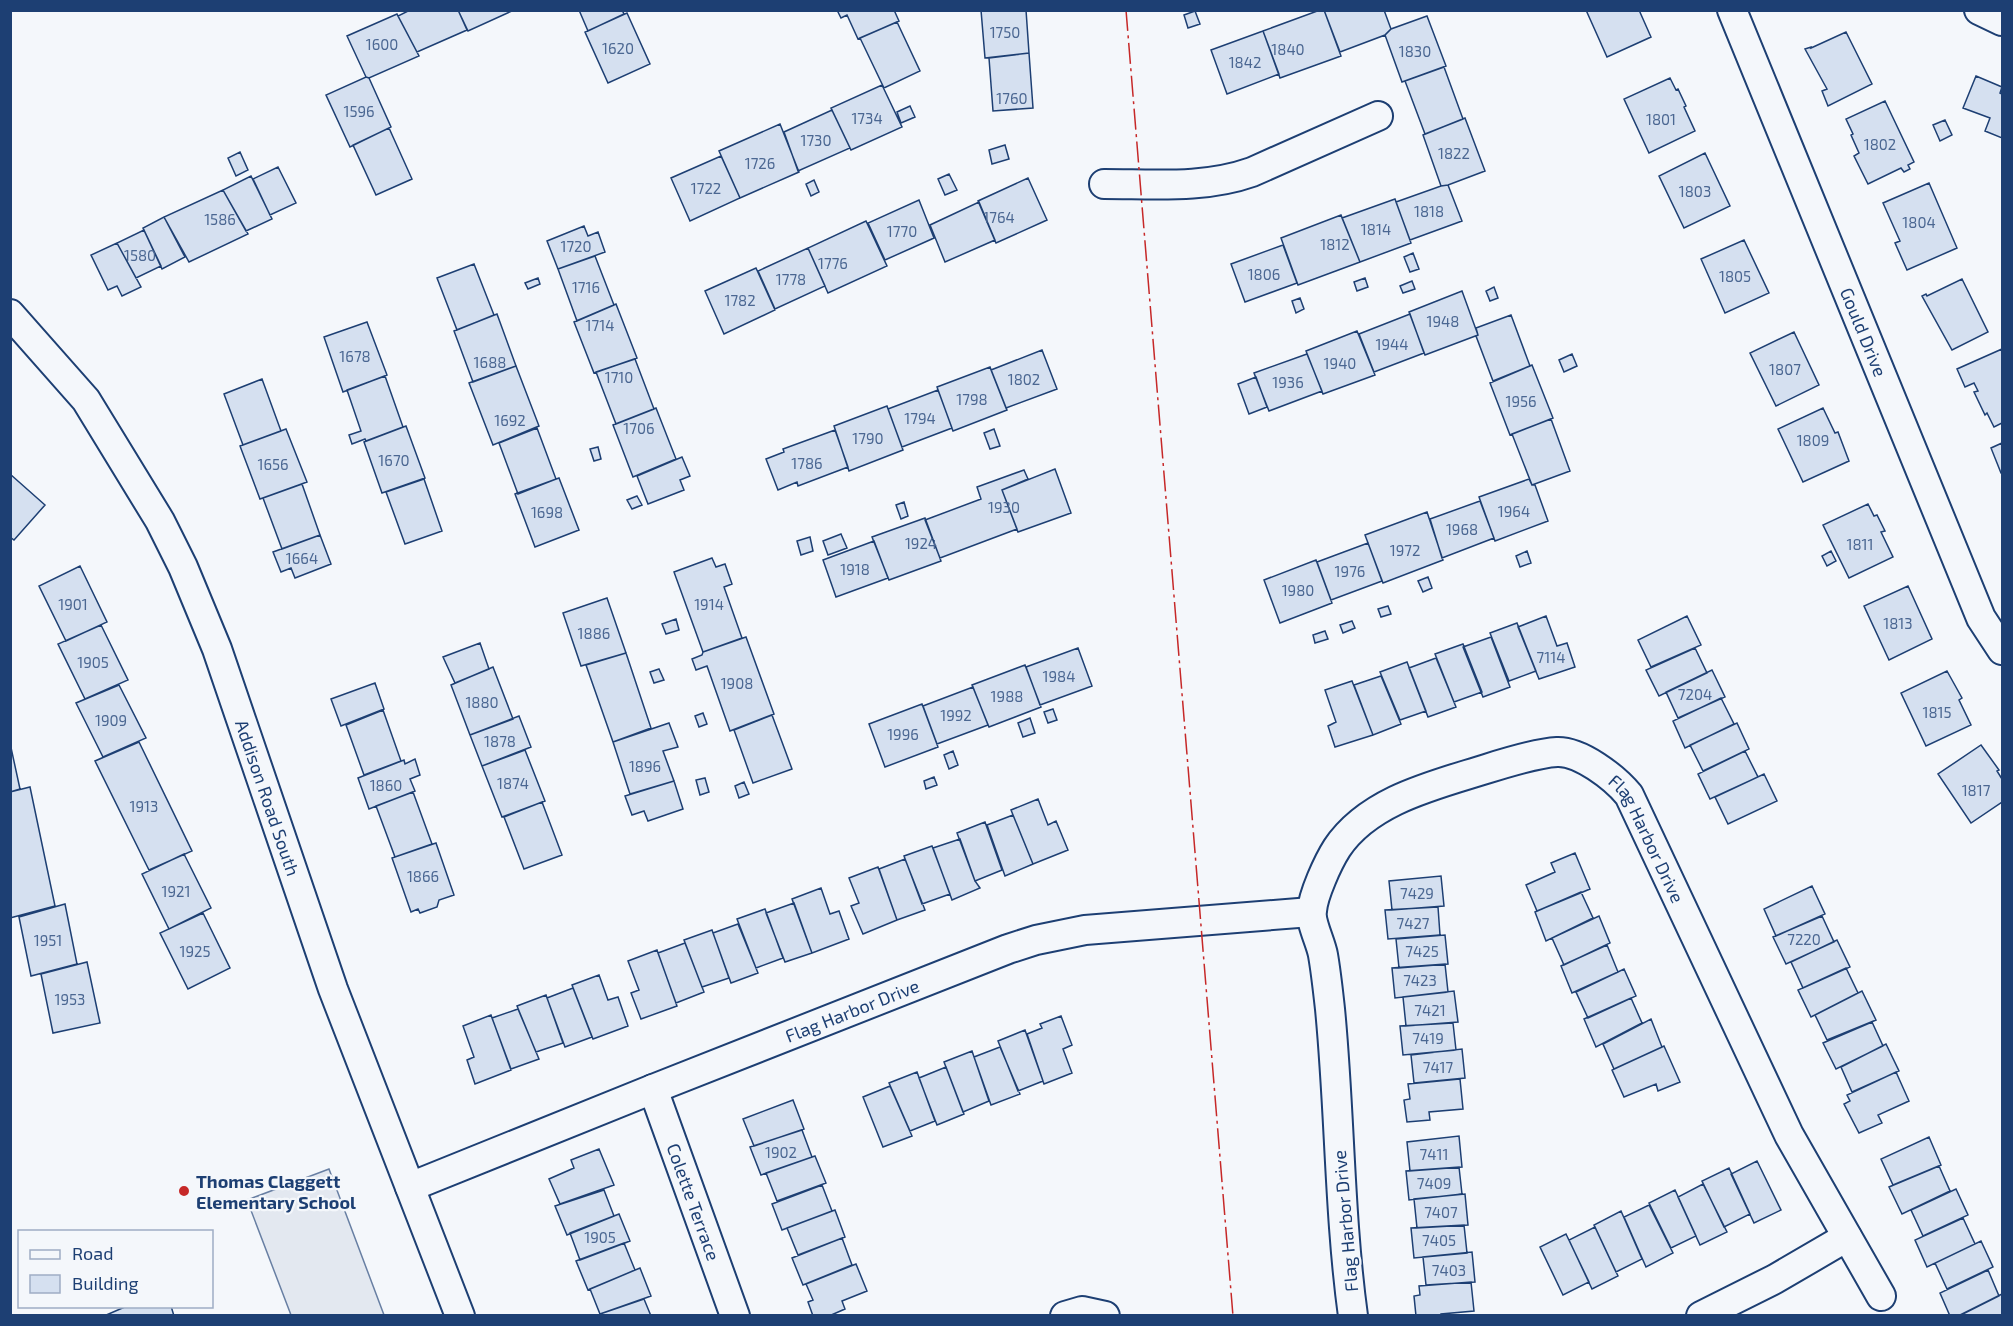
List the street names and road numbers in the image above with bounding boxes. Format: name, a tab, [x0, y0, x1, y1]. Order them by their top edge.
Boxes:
street label: Gould Drive	[1836, 284, 1892, 380]
street label: Addison Road South	[231, 717, 305, 879]
street label: Flag Harbor Drive	[1604, 770, 1689, 906]
street label: Flag Harbor Drive	[782, 974, 922, 1047]
street label: Colette Terrace	[662, 1140, 725, 1264]
street label: Flag Harbor Drive	[1328, 1149, 1362, 1293]

